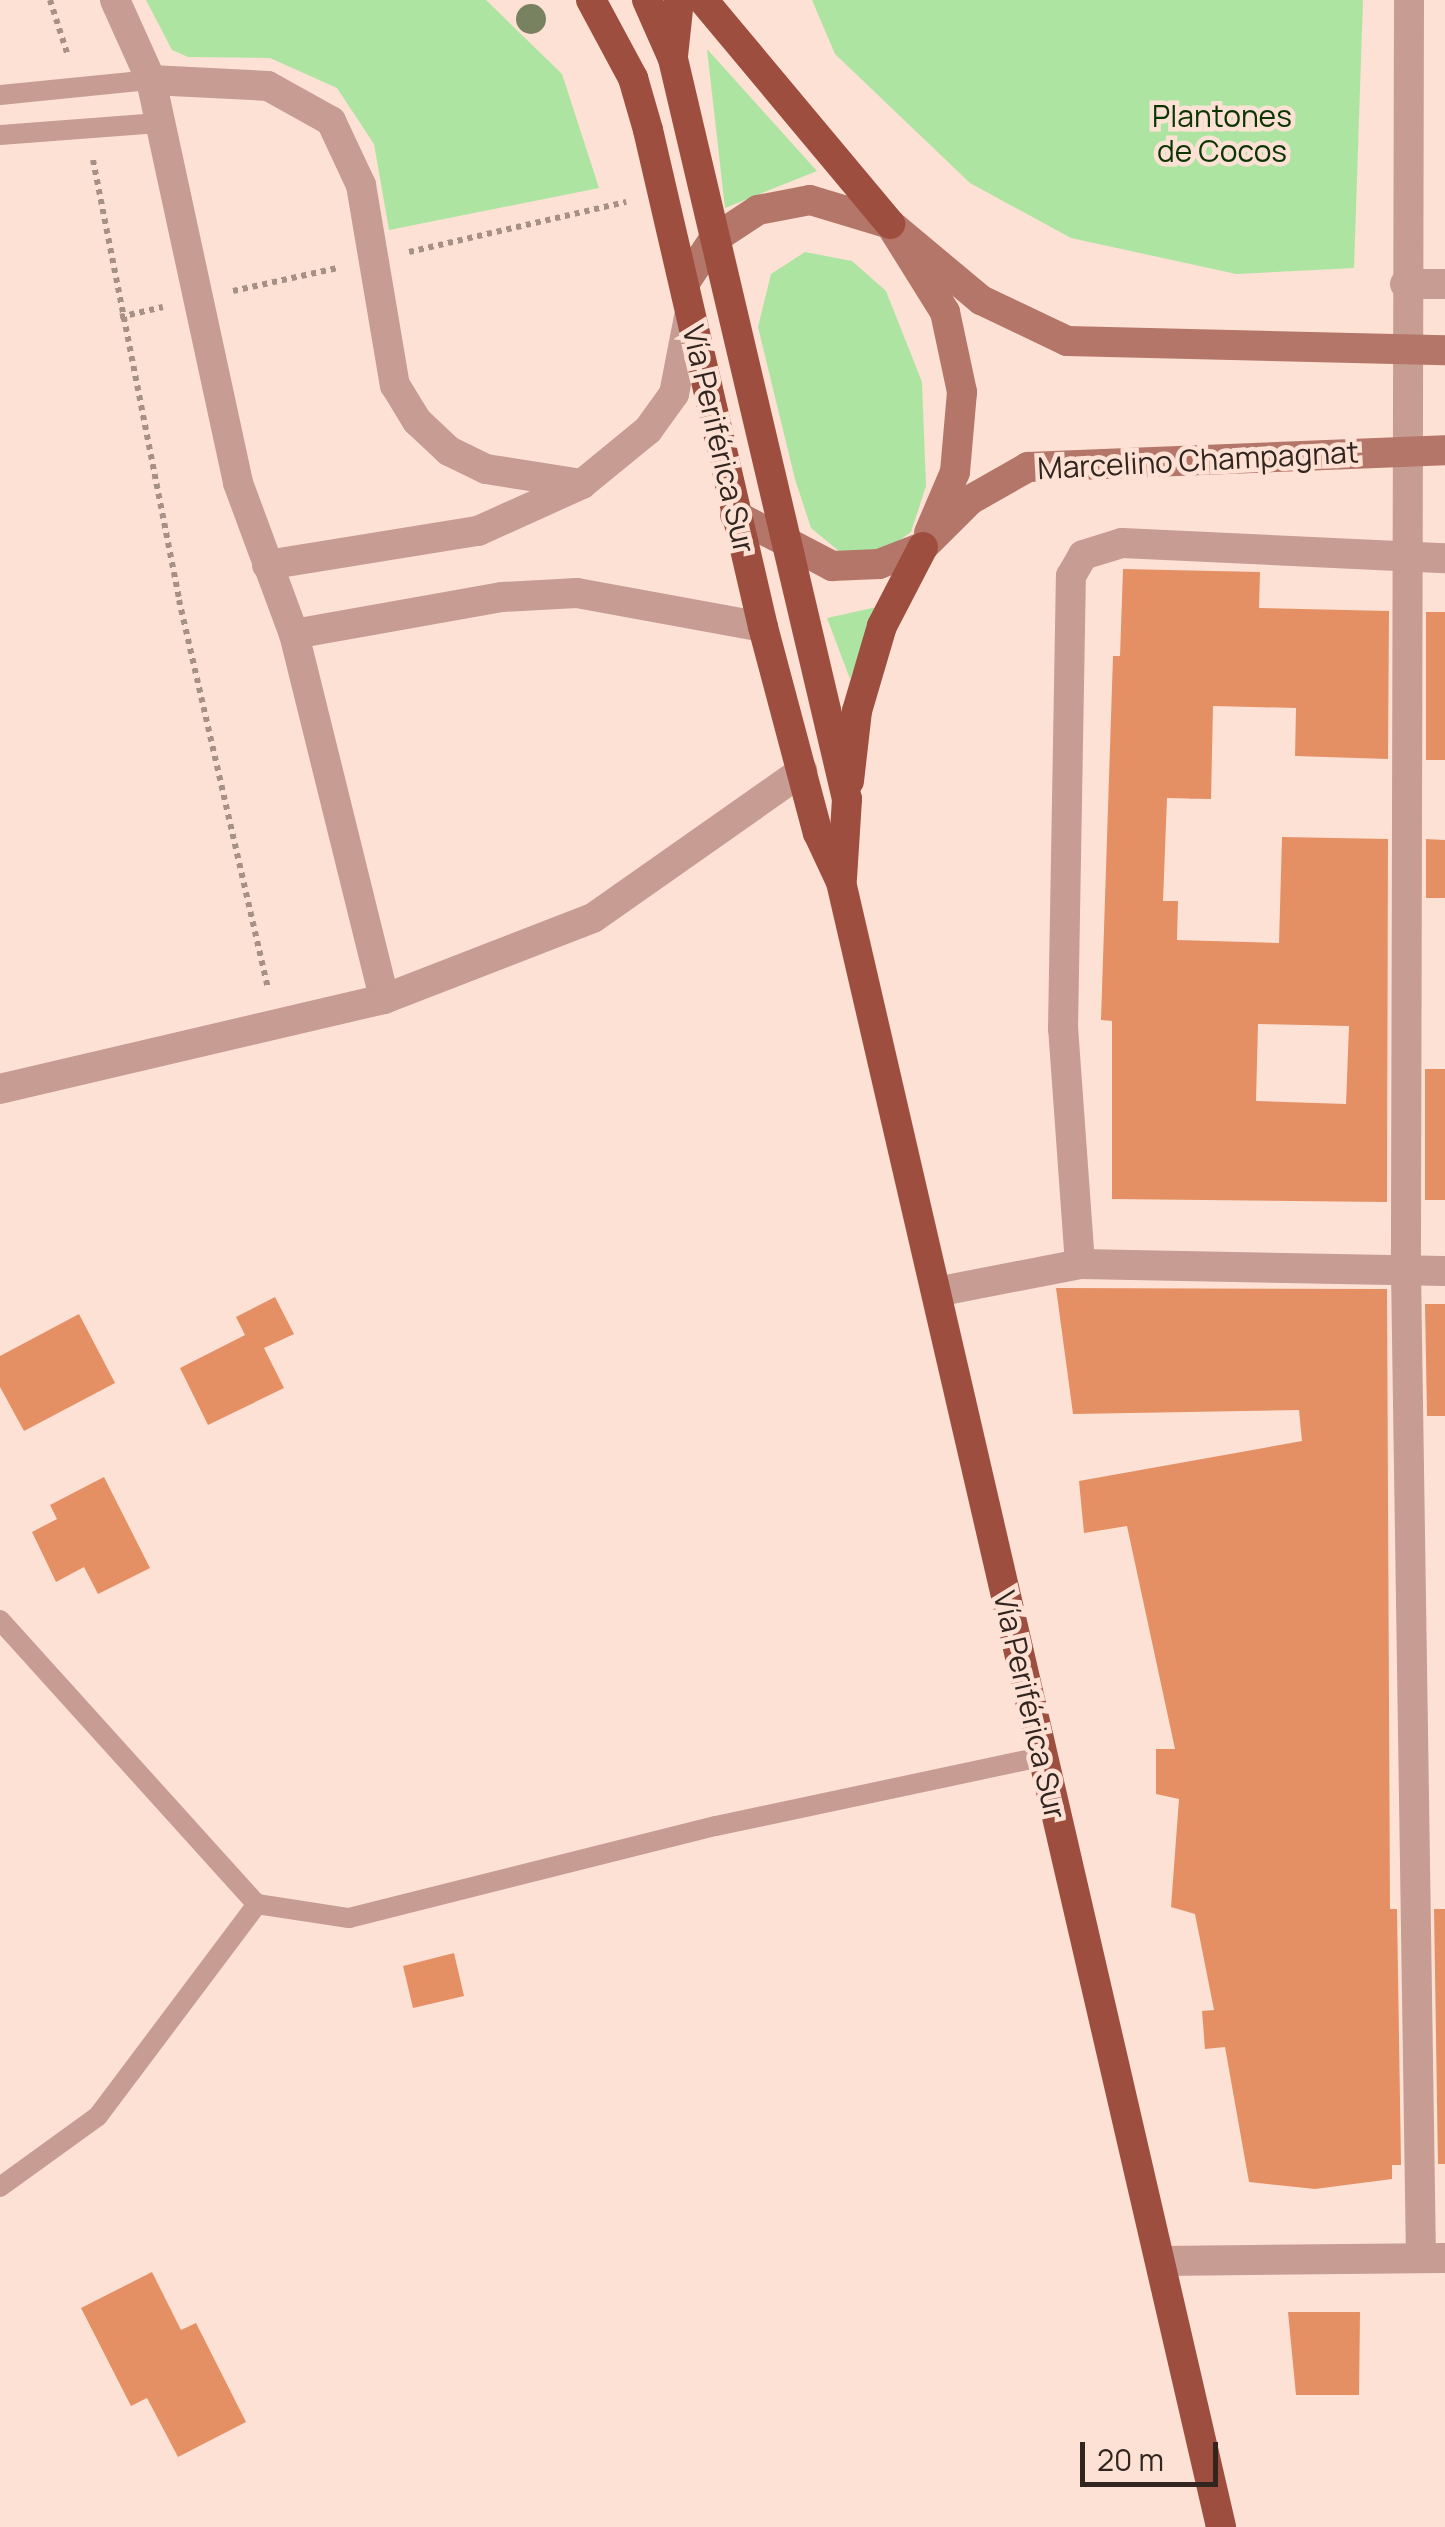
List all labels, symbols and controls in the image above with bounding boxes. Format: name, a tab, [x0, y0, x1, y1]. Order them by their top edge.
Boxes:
park label: Plantones de Cocos	[1152, 98, 1292, 168]
street label: Vía Periférica Sur	[675, 322, 763, 556]
street label: Marcelino Champagnat	[1036, 434, 1360, 486]
street label: Vía Periférica Sur	[986, 1588, 1074, 1822]
scale bar	[1085, 2422, 1222, 2484]
text: 20 m	[1097, 2439, 1164, 2480]

